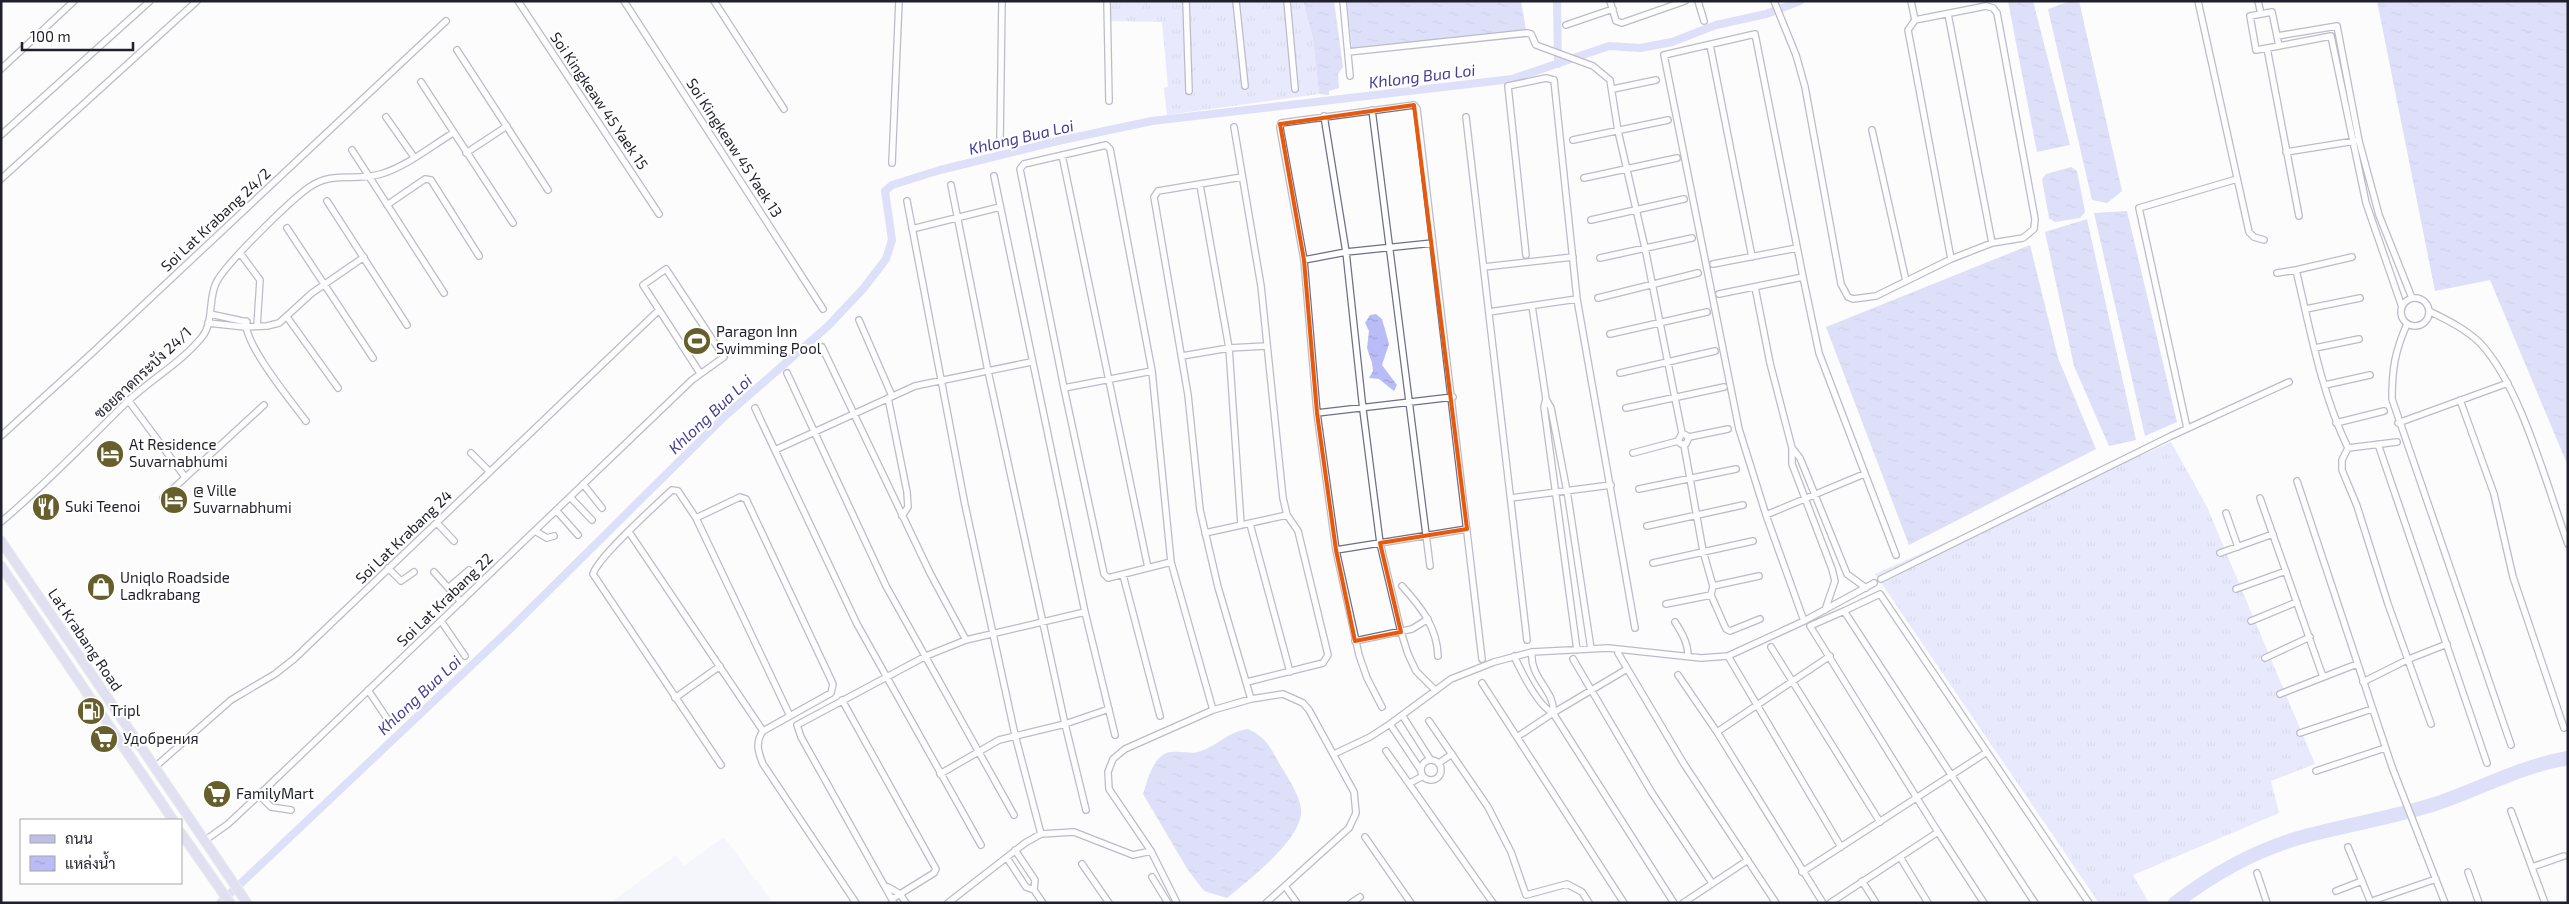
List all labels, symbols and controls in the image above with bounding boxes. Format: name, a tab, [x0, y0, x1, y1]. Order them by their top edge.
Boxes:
scale bar	[22, 20, 134, 52]
text: 100 m	[30, 27, 71, 45]
street label: Soi Kingkeaw 45 Yaek 15	[547, 28, 653, 173]
water label: Khlong Bua Loi	[1368, 60, 1476, 91]
street label: Soi Kingkeaw 45 Yaek 13	[683, 75, 787, 220]
water label: Khlong Bua Loi	[967, 115, 1075, 158]
street label: Soi Lat Krabang 24/2	[157, 164, 274, 275]
place label: Paragon Inn Swimming Pool	[716, 322, 822, 357]
street label: ซอยลาดกระบัง 24/1	[90, 323, 195, 422]
sports icon: Paragon Inn Swimming Pool	[682, 326, 712, 356]
water label: Khlong Bua Loi	[664, 370, 755, 457]
place label: At Residence Suvarnabhumi	[129, 435, 228, 470]
hotel icon: At Residence Suvarnabhumi	[95, 439, 125, 469]
place label: @ Ville Suvarnabhumi	[193, 481, 292, 516]
hotel icon: @ Ville Suvarnabhumi	[159, 485, 189, 515]
street label: Soi Lat Krabang 24	[351, 486, 455, 587]
restaurant icon: Suki Teenoi	[31, 492, 61, 522]
place label: Suki Teenoi	[65, 497, 140, 515]
street label: Soi Lat Krabang 22	[393, 549, 496, 650]
place label: Uniqlo Roadside Ladkrabang	[120, 568, 230, 603]
shop icon: Uniqlo Roadside Ladkrabang	[86, 572, 116, 602]
street label: Lat Krabang Road	[45, 585, 127, 694]
water label: Khlong Bua Loi	[373, 651, 464, 738]
fuel station icon: Tripl	[76, 696, 106, 726]
place label: Tripl	[110, 701, 141, 719]
supermarket icon: Удобрения	[89, 724, 119, 754]
place label: Удобрения	[123, 729, 199, 747]
supermarket icon: FamilyMart	[202, 779, 232, 809]
place label: FamilyMart	[236, 784, 314, 802]
legend	[20, 819, 182, 884]
text: ถนน	[65, 829, 93, 847]
text: แหล่งน้ำ	[65, 851, 116, 872]

